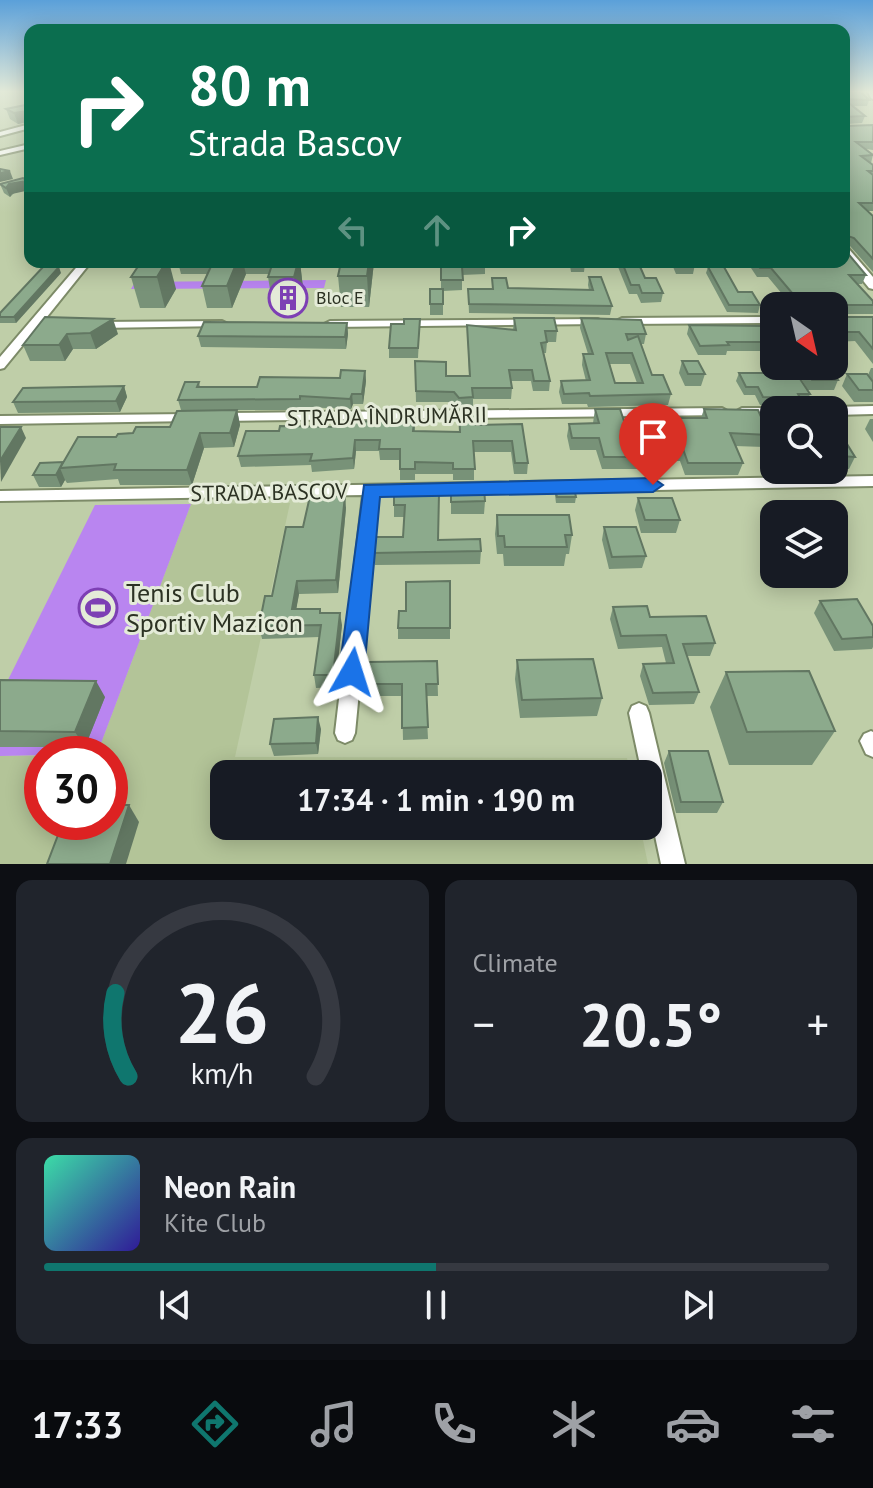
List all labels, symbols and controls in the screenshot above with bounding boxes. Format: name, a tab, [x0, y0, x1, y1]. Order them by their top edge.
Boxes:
text: 80 m	[188, 49, 311, 121]
icon: right	[56, 56, 160, 160]
text: Strada Bascov	[188, 119, 402, 166]
icon: left	[331, 208, 375, 252]
icon: ahead	[415, 208, 459, 252]
icon: right	[499, 208, 543, 252]
building icon: Bloc E	[267, 277, 309, 319]
place label: Bloc E	[316, 286, 364, 309]
north arrow	[760, 292, 848, 380]
map controls	[760, 292, 848, 588]
button: search	[760, 396, 848, 484]
street label: STRADA ÎNDRUMĂRII	[287, 400, 487, 432]
pin	[619, 403, 687, 485]
icon: arrive	[631, 415, 675, 459]
street label: STRADA BASCOV	[190, 477, 348, 507]
button: layers	[760, 500, 848, 588]
place label: Tenis Club Sportiv Mazicon	[126, 576, 303, 639]
sports icon: Tenis Club Sportiv Mazicon	[77, 587, 119, 629]
position arrow	[310, 630, 394, 714]
speed limit sign: 30	[24, 736, 128, 840]
text: 17:34 · 1 min · 190 m	[297, 780, 575, 819]
text: Climate	[473, 946, 558, 979]
text: 26	[175, 958, 269, 1066]
text: 20.5°	[579, 985, 722, 1063]
text: −	[473, 995, 495, 1052]
text: +	[807, 995, 829, 1052]
text: km/h	[191, 1055, 254, 1092]
text: Neon Rain	[164, 1167, 296, 1206]
text: Kite Club	[164, 1206, 266, 1239]
icon: previous	[153, 1283, 197, 1327]
icon: pause	[414, 1283, 458, 1327]
icon: next	[676, 1283, 720, 1327]
icon: directions	[187, 1396, 243, 1452]
icon: music	[306, 1396, 362, 1452]
icon: phone	[426, 1396, 482, 1452]
icon: climate	[546, 1396, 602, 1452]
icon: car	[665, 1396, 721, 1452]
icon: filters	[785, 1396, 841, 1452]
text: 17:33	[32, 1401, 123, 1448]

